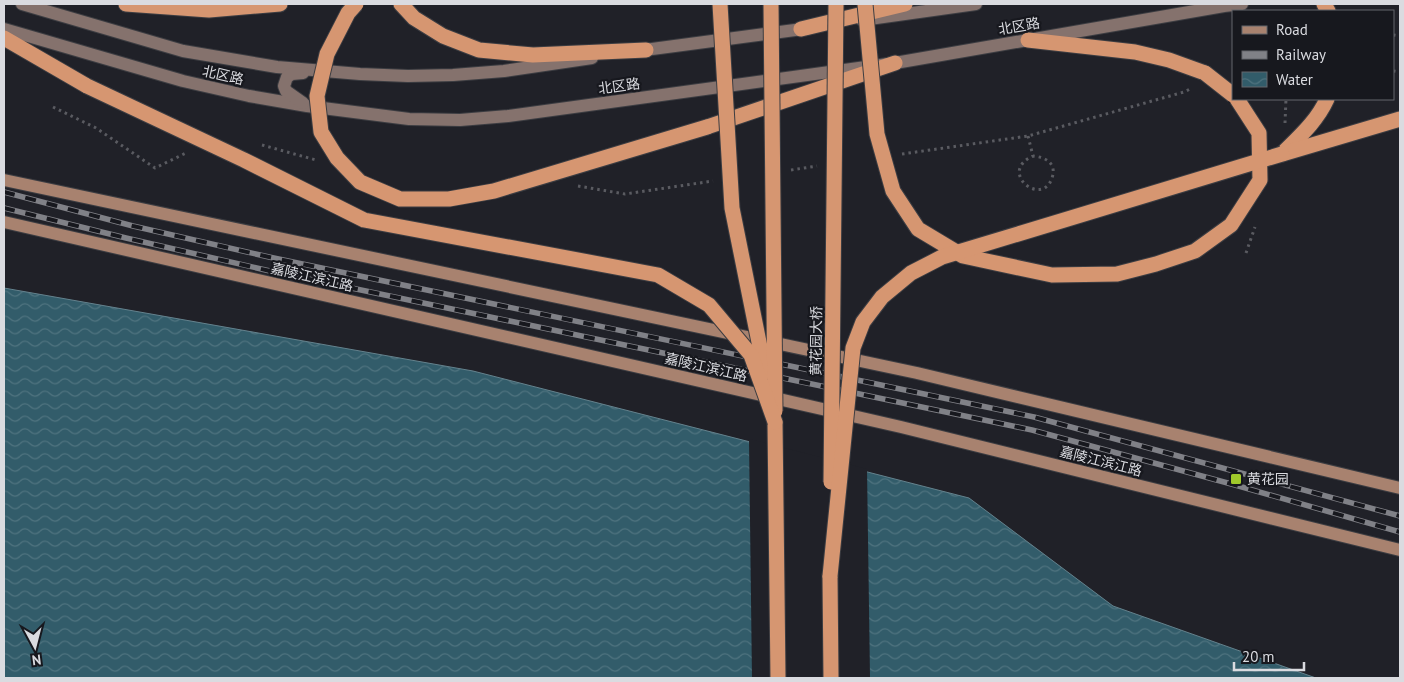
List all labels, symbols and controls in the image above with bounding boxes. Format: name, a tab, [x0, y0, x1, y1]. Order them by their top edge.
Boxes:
legend	[1232, 10, 1394, 100]
street label: 北区路	[997, 13, 1041, 39]
text: Road	[1276, 20, 1308, 39]
text: Railway	[1276, 45, 1326, 64]
street label: 北区路	[201, 62, 245, 88]
text: Water	[1276, 70, 1313, 89]
street label: 北区路	[597, 74, 641, 98]
street label: 嘉陵江滨江路	[269, 259, 355, 295]
street label: 黄花园大桥	[806, 306, 826, 376]
street label: 嘉陵江滨江路	[663, 349, 749, 385]
street label: 嘉陵江滨江路	[1058, 442, 1144, 480]
place label: 黄花园	[1247, 470, 1289, 488]
marker: 黄花园	[1229, 472, 1243, 486]
north arrow	[10, 622, 60, 672]
scale bar	[1234, 640, 1304, 672]
text: 20 m	[1242, 647, 1275, 666]
text: N	[31, 650, 42, 669]

